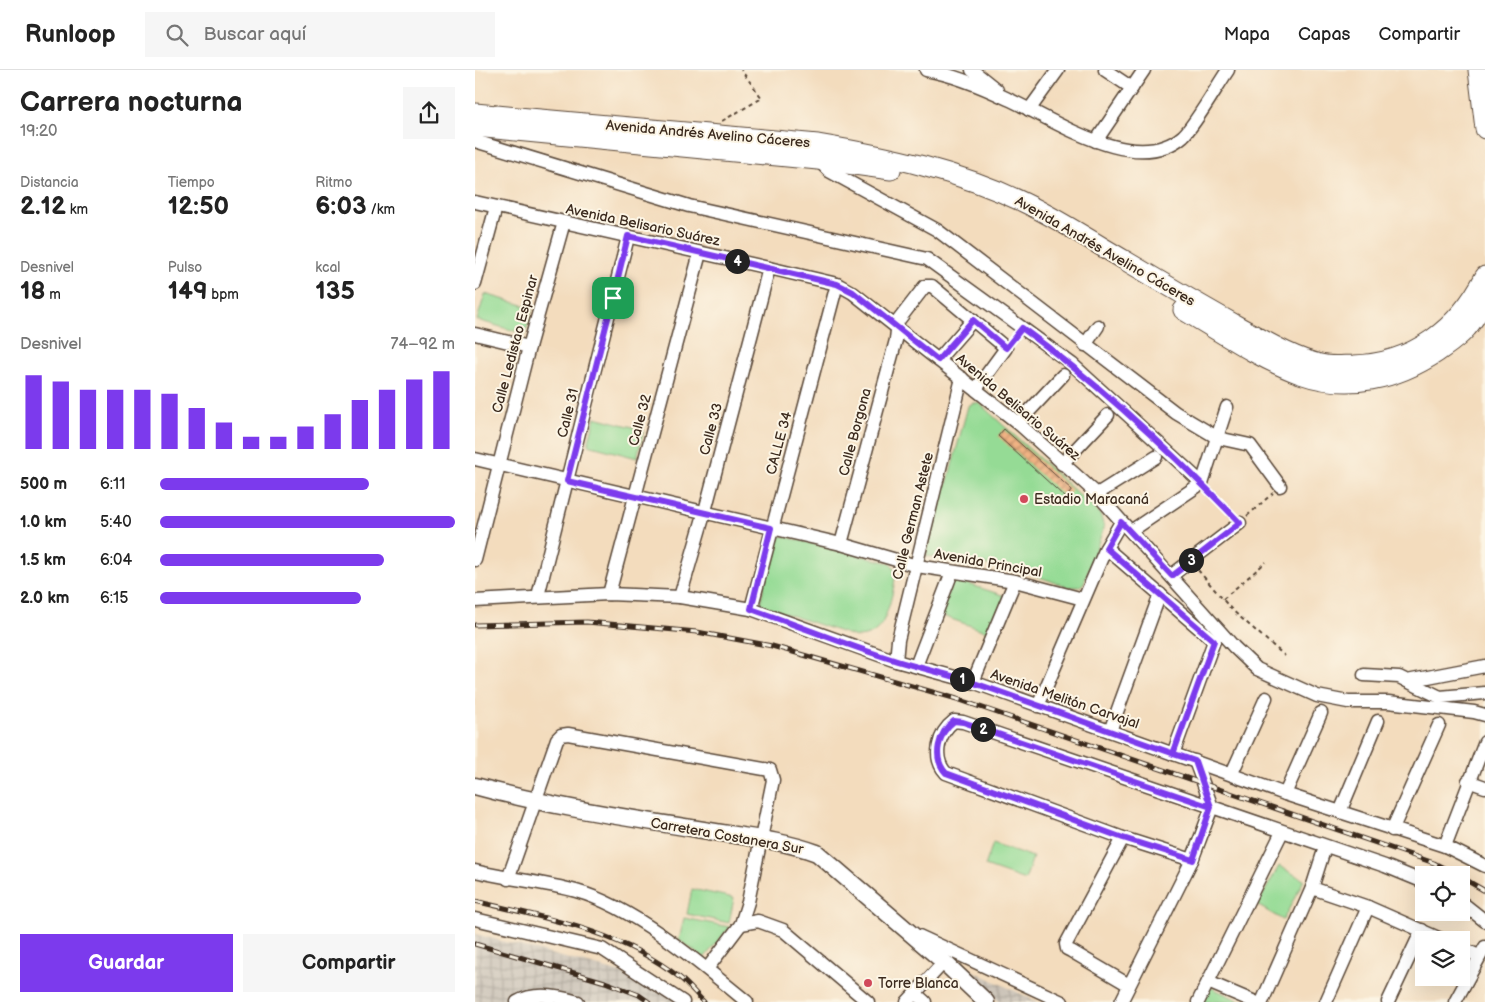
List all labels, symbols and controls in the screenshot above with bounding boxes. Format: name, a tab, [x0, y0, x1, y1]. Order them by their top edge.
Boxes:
search box	[145, 12, 495, 57]
text: Runloop	[25, 20, 115, 49]
icon: search	[163, 21, 191, 49]
text: Buscar aquí	[203, 23, 306, 46]
text: Mapa	[1224, 24, 1270, 45]
text: Capas	[1298, 24, 1351, 45]
text: Compartir	[1379, 24, 1460, 45]
text: Carrera nocturna	[20, 86, 243, 119]
button: share	[403, 87, 455, 139]
street label: Avenida Andrés Avelino Cáceres	[605, 117, 811, 151]
text: 19:20	[20, 122, 58, 141]
text: Distancia	[20, 174, 79, 191]
text: Tiempo	[168, 174, 215, 191]
text: Ritmo	[315, 174, 352, 191]
text: 2.12	[20, 191, 66, 222]
text: 12:50	[168, 191, 229, 222]
text: 6:03	[315, 191, 367, 222]
street label: Avenida Andrés Avelino Cáceres	[1012, 192, 1198, 310]
street label: Avenida Belisario Suárez	[565, 200, 722, 250]
text: km	[66, 201, 88, 218]
text: /km	[367, 201, 395, 218]
pin: 4	[725, 248, 749, 274]
text: 4	[733, 253, 742, 270]
text: Desnivel	[20, 259, 74, 276]
text: Pulso	[168, 259, 202, 276]
text: kcal	[315, 259, 340, 276]
street label: Calle Ledistao Espinar	[488, 272, 542, 415]
text: 18	[20, 276, 46, 307]
text: 149	[168, 276, 208, 307]
text: 135	[315, 276, 355, 307]
pin	[592, 277, 634, 319]
icon: arrive	[599, 284, 627, 312]
text: m	[46, 286, 61, 303]
text: bpm	[208, 286, 239, 303]
text: Desnivel	[20, 335, 82, 354]
text: 74–92 m	[391, 335, 455, 354]
street label: Avenida Belisario Suárez	[952, 350, 1084, 464]
street label: Calle Borgona	[835, 386, 875, 478]
street label: Calle 31	[554, 387, 582, 439]
street label: Calle 32	[625, 392, 655, 448]
street label: Calle 33	[696, 401, 726, 457]
street label: CALLE 34	[762, 409, 796, 476]
street label: Calle German Astete	[889, 451, 937, 581]
text: 500 m	[20, 475, 67, 494]
text: 6:11	[100, 475, 125, 494]
place label: Estadio Maracaná	[1034, 491, 1149, 508]
marker: Estadio Maracaná	[1018, 493, 1030, 505]
text: 1.0 km	[20, 513, 67, 532]
text: 5:40	[100, 513, 132, 532]
street label: Avenida Principal	[933, 545, 1043, 581]
pin: 3	[1179, 548, 1203, 572]
text: 1.5 km	[20, 551, 66, 570]
text: 6:04	[100, 551, 132, 570]
text: 3	[1187, 552, 1196, 569]
text: 2.0 km	[20, 589, 69, 608]
text: 6:15	[100, 589, 128, 608]
pin: 1	[949, 666, 975, 692]
street label: Avenida Melitón Carvajal	[988, 666, 1142, 732]
text: 1	[960, 671, 965, 688]
pin: 2	[971, 716, 995, 742]
text: 2	[979, 721, 988, 738]
street label: Carretera Costanera Sur	[649, 814, 806, 858]
map controls	[1415, 866, 1470, 986]
button: locate	[1415, 866, 1470, 921]
button: layers	[1415, 931, 1470, 986]
button: Guardar	[20, 934, 233, 992]
button: Compartir	[243, 934, 455, 992]
place label: Torre Blanca	[878, 975, 959, 992]
marker: Torre Blanca	[862, 977, 874, 989]

